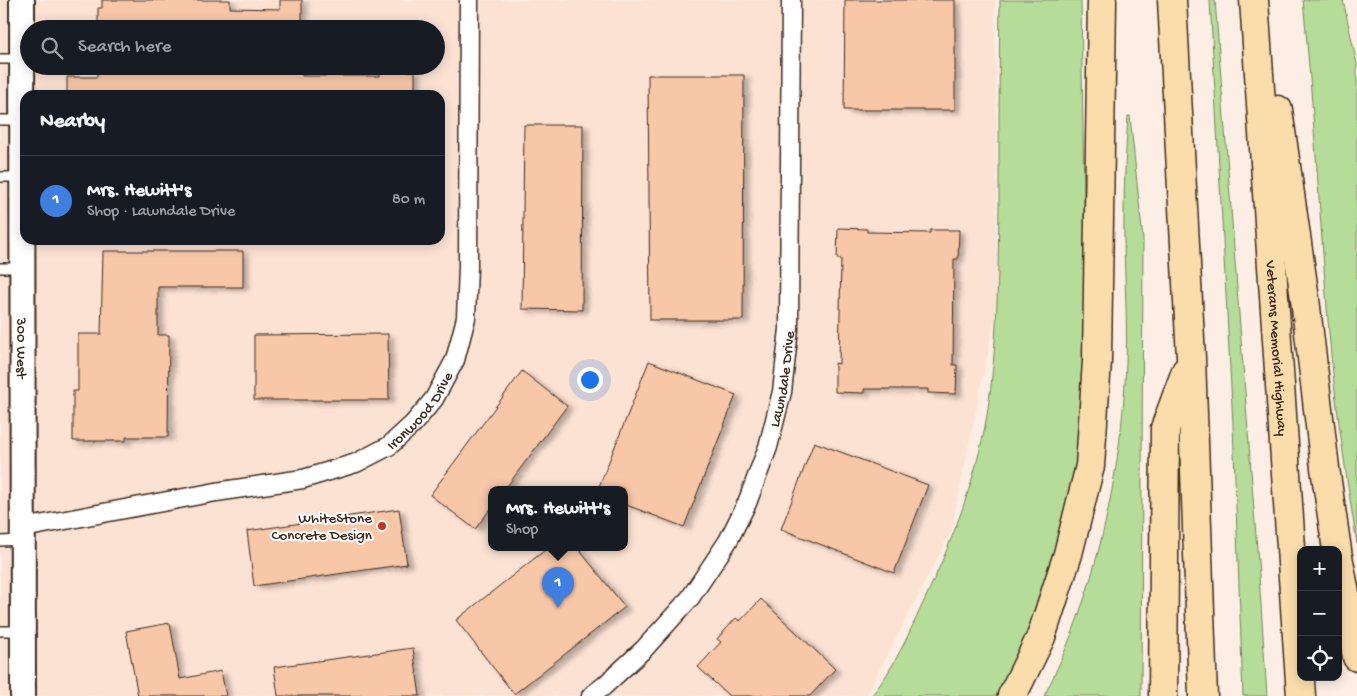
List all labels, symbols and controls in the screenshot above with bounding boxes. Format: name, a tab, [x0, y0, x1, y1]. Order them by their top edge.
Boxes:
search box	[20, 20, 445, 75]
icon: search	[38, 34, 66, 62]
text: Search here	[78, 36, 172, 59]
text: Nearby	[40, 110, 105, 135]
text: Mrs. Hewitt's	[87, 180, 191, 203]
text: 1	[53, 191, 59, 210]
text: 80 m	[392, 191, 425, 210]
text: Shop · Lawndale Drive	[87, 203, 235, 222]
street label: Veterans Memorial Highway	[1261, 259, 1290, 437]
street label: 300 West	[11, 317, 30, 380]
street label: Lawndale Drive	[766, 330, 800, 429]
your location	[577, 367, 603, 393]
street label: Ironwood Drive	[384, 369, 458, 455]
popup	[488, 486, 628, 551]
text: Mrs. Hewitt's	[506, 498, 610, 521]
place label: WhiteStone Concrete Design	[271, 510, 372, 545]
marker: WhiteStone Concrete Design	[376, 520, 388, 532]
text: Shop	[506, 521, 538, 540]
map controls	[1297, 546, 1342, 681]
button: +	[1297, 546, 1342, 591]
pin: 1	[542, 567, 574, 608]
button: −	[1297, 591, 1342, 636]
button: locate	[1297, 636, 1342, 681]

